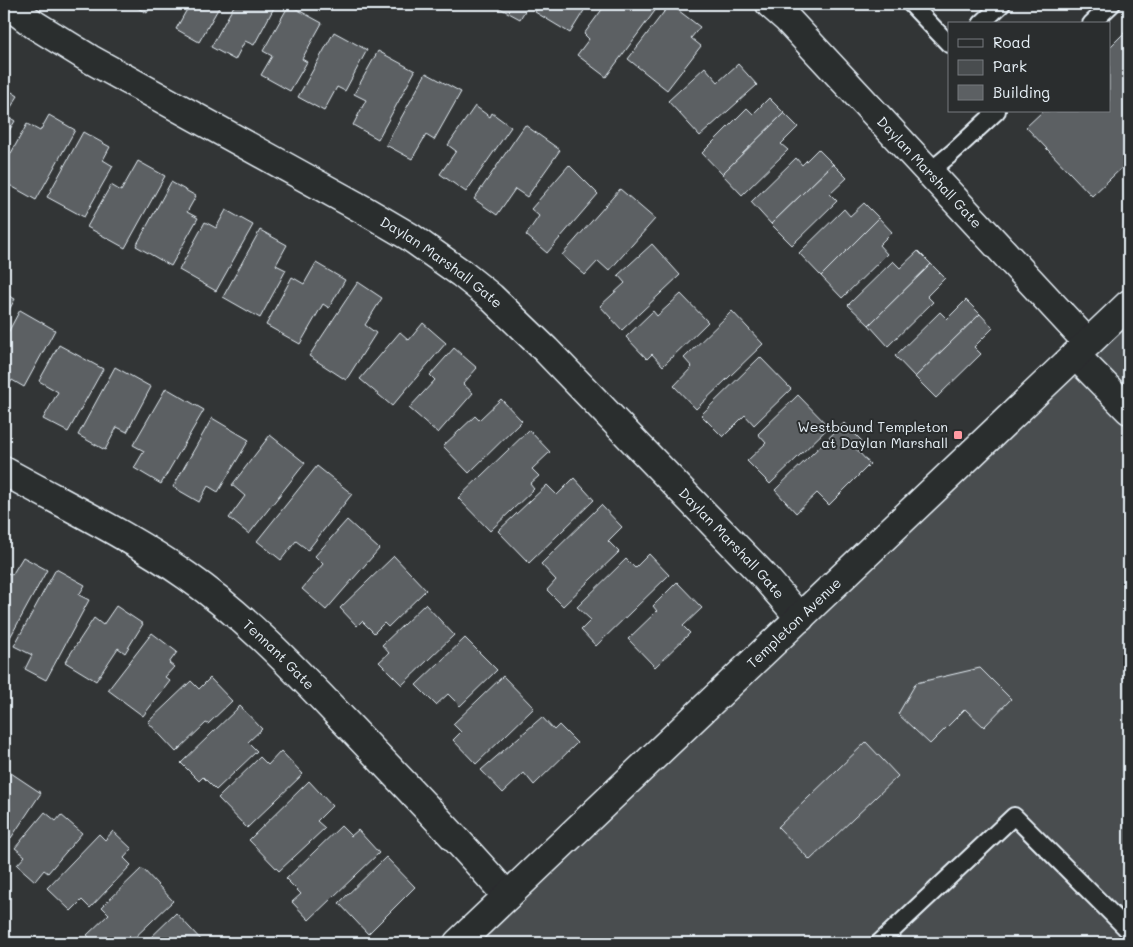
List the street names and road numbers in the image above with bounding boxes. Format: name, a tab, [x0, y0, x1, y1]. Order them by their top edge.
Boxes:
street label: Daylan Marshall Gate	[873, 112, 986, 232]
street label: Daylan Marshall Gate	[377, 212, 507, 312]
street label: Daylan Marshall Gate	[675, 483, 789, 602]
street label: Templeton Avenue	[742, 573, 845, 672]
street label: Tennant Gate	[239, 615, 319, 693]

